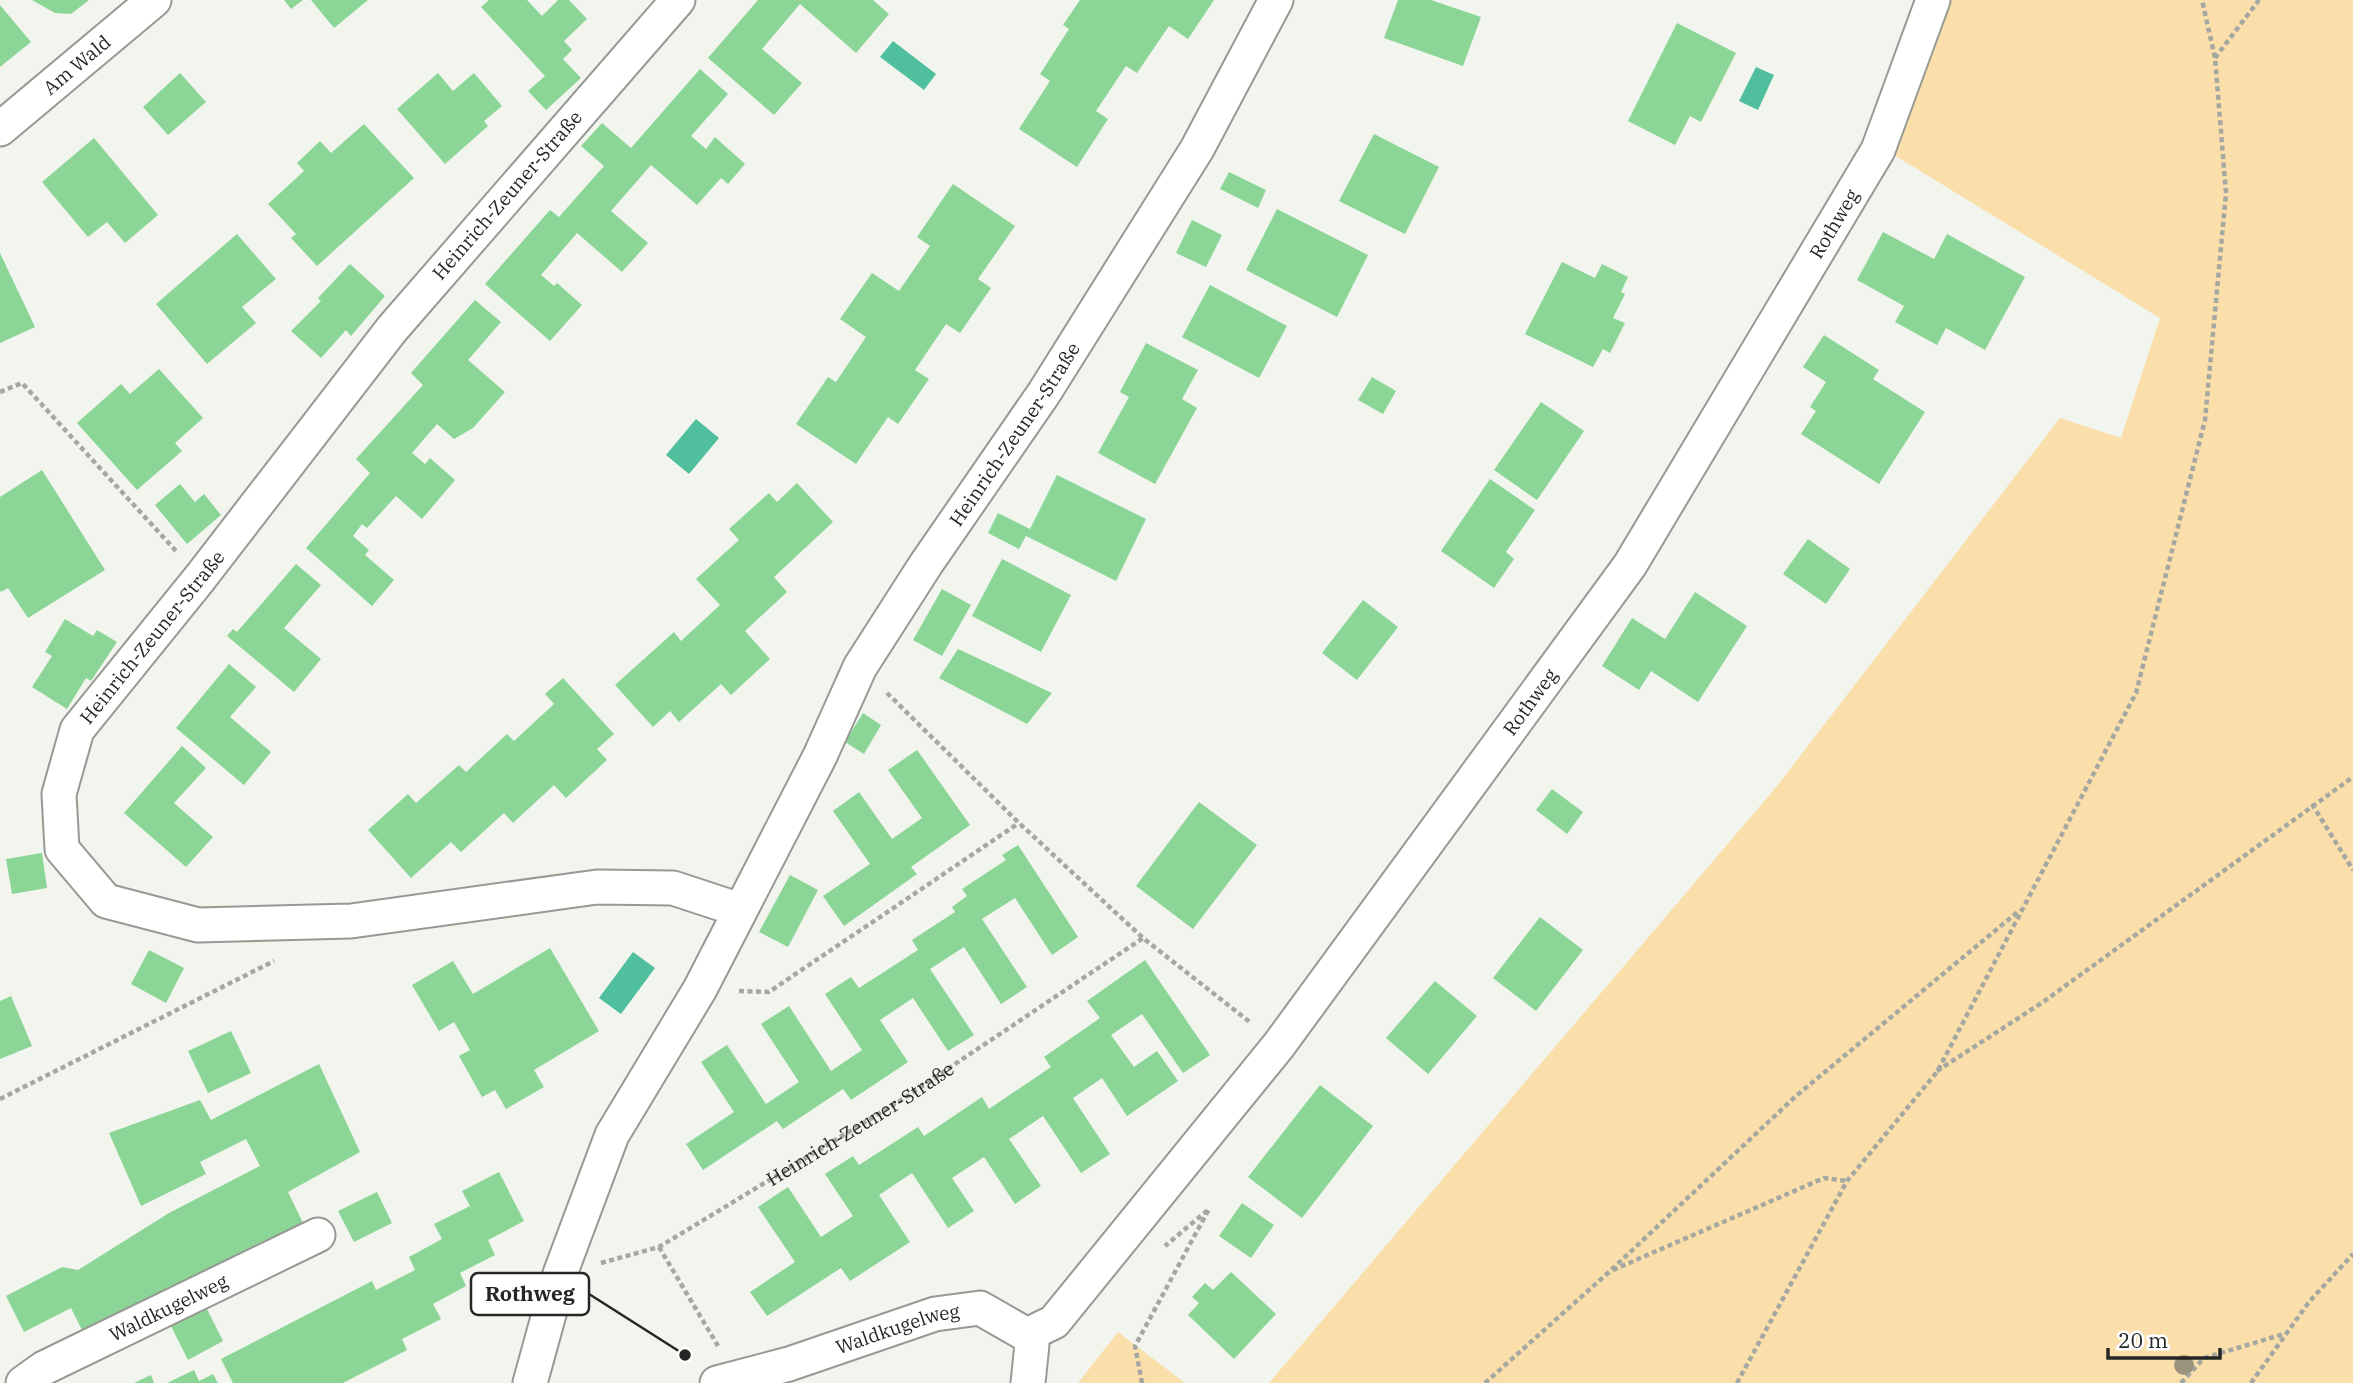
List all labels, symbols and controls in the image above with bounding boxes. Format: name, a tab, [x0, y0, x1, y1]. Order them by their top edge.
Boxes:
street label: Am Wald	[38, 30, 115, 100]
street label: Heinrich-Zeuner-Straße	[427, 105, 587, 285]
street label: Rothweg	[1804, 184, 1864, 263]
street label: Heinrich-Zeuner-Straße	[944, 338, 1085, 531]
street label: Heinrich-Zeuner-Straße	[75, 545, 229, 729]
street label: Rothweg	[1498, 663, 1563, 740]
street label: Heinrich-Zeuner-Straße	[762, 1056, 958, 1191]
street label: Waldkugelweg	[105, 1268, 232, 1347]
callout: Rothweg	[471, 1273, 589, 1315]
text: Rothweg	[485, 1279, 576, 1307]
street label: Waldkugelweg	[833, 1299, 962, 1359]
scale bar	[2108, 1316, 2220, 1360]
text: 20 m	[2118, 1326, 2168, 1354]

